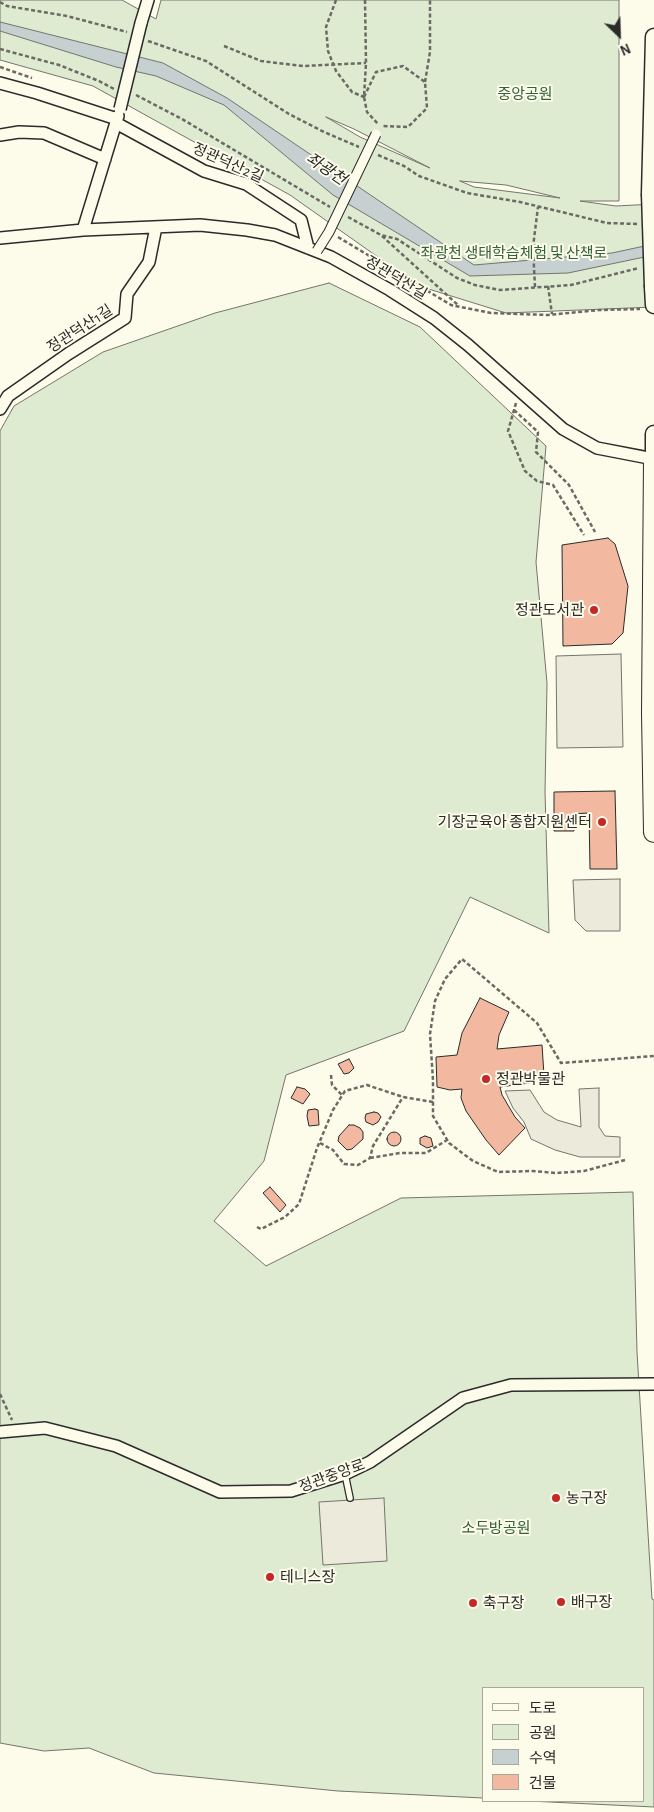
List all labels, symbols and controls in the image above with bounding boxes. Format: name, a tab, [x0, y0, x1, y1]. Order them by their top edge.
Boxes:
north arrow	[594, 10, 644, 60]
text: N	[618, 40, 632, 57]
park label: 중앙공원	[497, 85, 553, 103]
street label: 정관덕산2길	[190, 139, 266, 187]
water label: 좌광천	[302, 149, 350, 189]
park label: 좌광천 생태학습체험 및 산책로	[421, 244, 607, 262]
street label: 정관덕산길	[362, 253, 430, 303]
street label: 정관덕산1길	[44, 301, 116, 357]
place label: 정관도서관	[515, 601, 584, 619]
marker: 정관도서관	[588, 604, 600, 616]
place label: 기장군육아 종합지원센터	[438, 813, 592, 831]
marker: 기장군육아 종합지원센터	[596, 816, 608, 828]
place label: 정관박물관	[496, 1070, 565, 1088]
marker: 정관박물관	[480, 1073, 492, 1085]
street label: 정관중앙로	[297, 1456, 367, 1496]
place label: 농구장	[566, 1489, 607, 1507]
marker: 농구장	[550, 1492, 562, 1504]
park label: 소두방공원	[462, 1519, 530, 1537]
place label: 테니스장	[280, 1568, 335, 1586]
marker: 테니스장	[264, 1571, 276, 1583]
place label: 배구장	[571, 1593, 612, 1611]
place label: 축구장	[483, 1594, 524, 1612]
marker: 배구장	[555, 1596, 567, 1608]
marker: 축구장	[467, 1597, 479, 1609]
legend	[482, 1687, 644, 1802]
text: 도로	[529, 1701, 557, 1716]
text: 공원	[529, 1726, 557, 1741]
text: 수역	[529, 1751, 557, 1766]
text: 건물	[529, 1776, 557, 1791]

